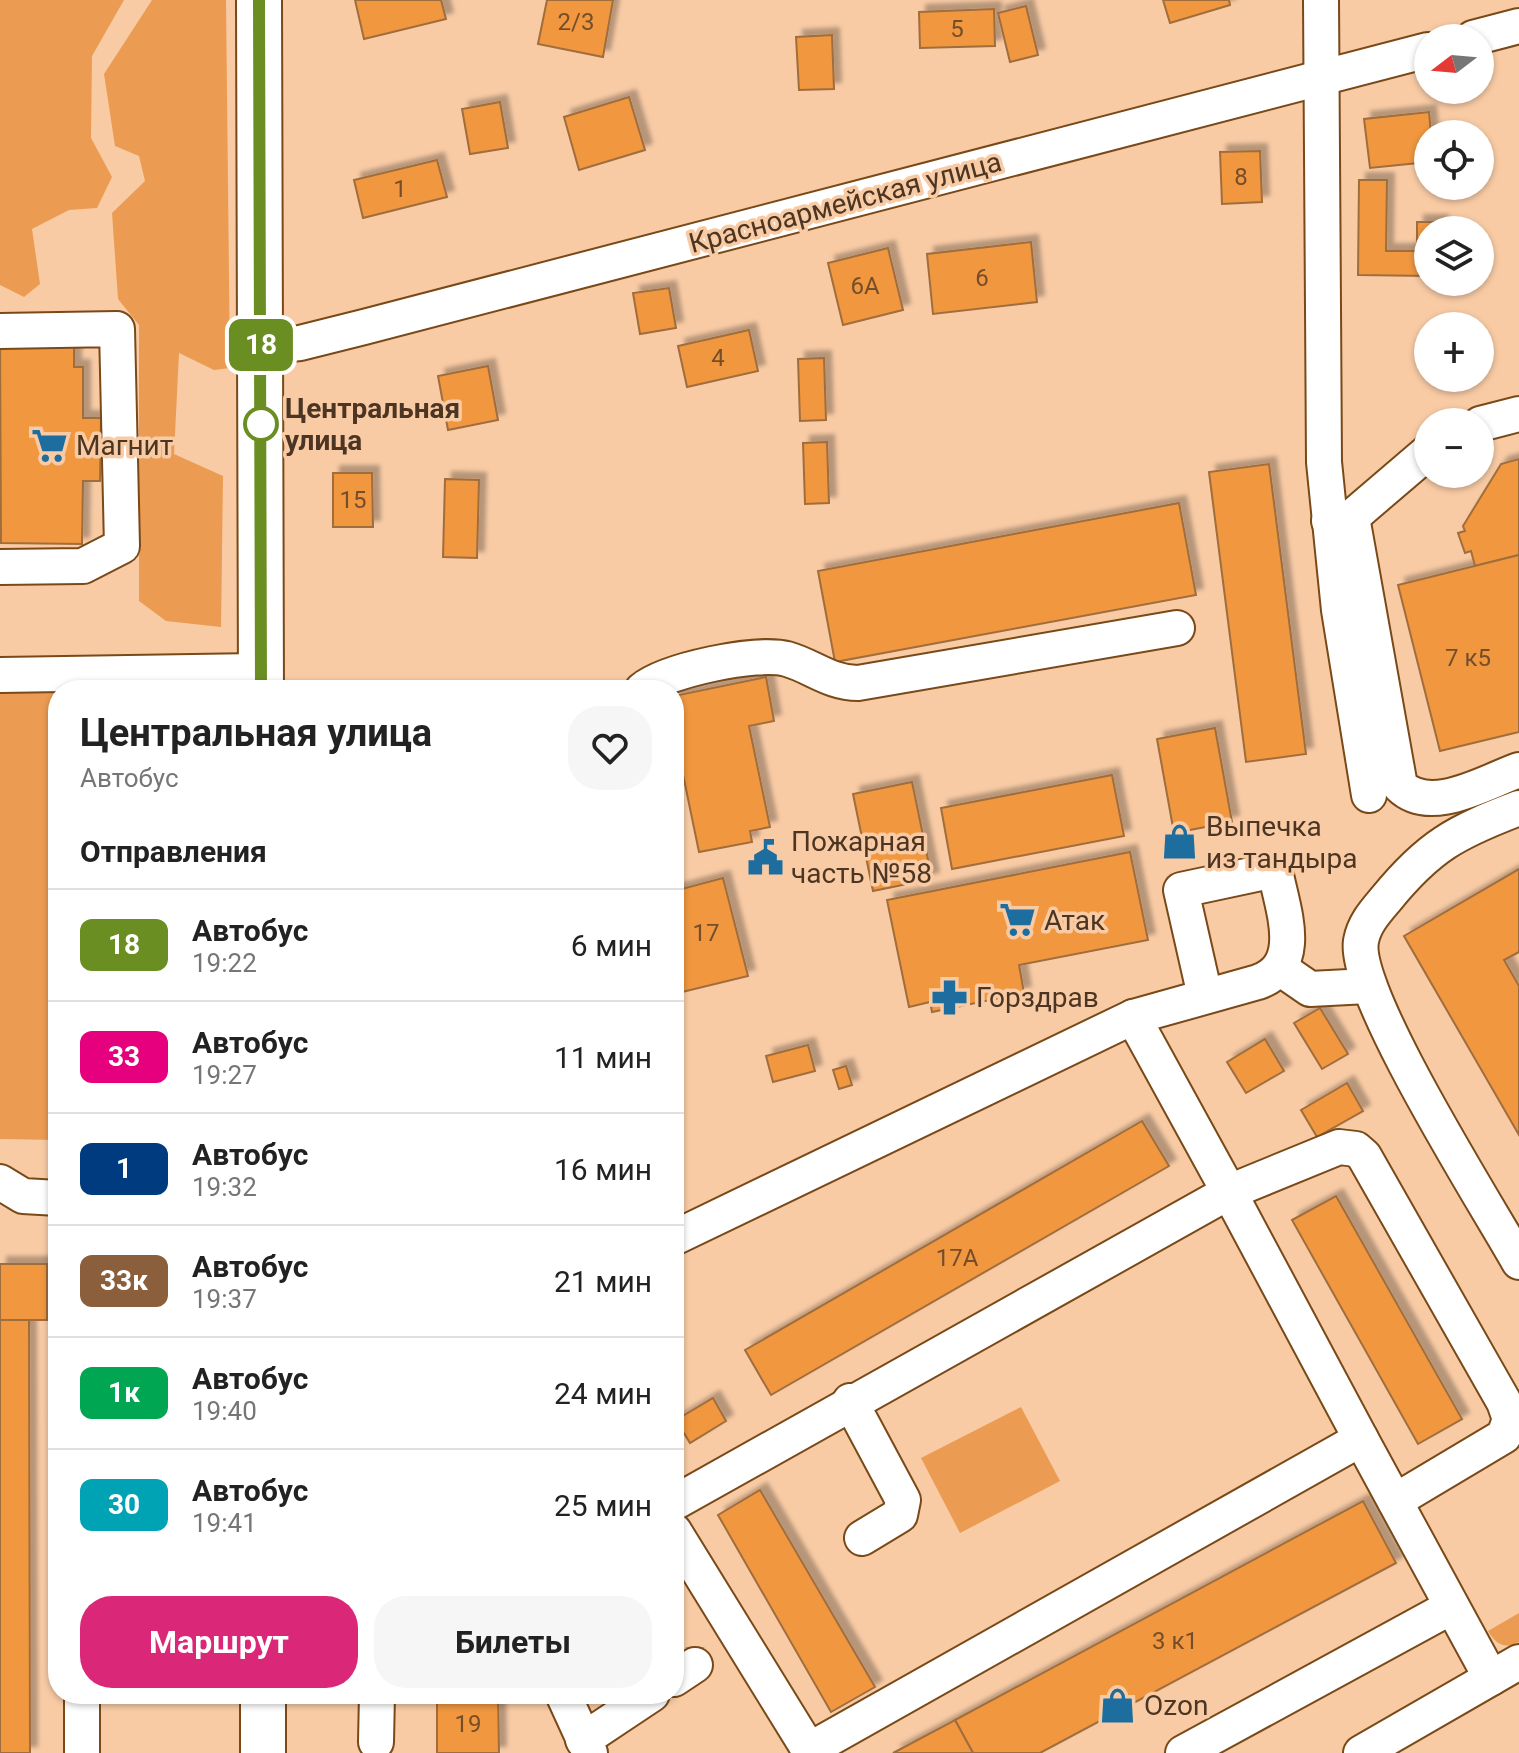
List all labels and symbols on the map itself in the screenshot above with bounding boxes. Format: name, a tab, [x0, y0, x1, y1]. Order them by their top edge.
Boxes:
house number: 2/3	[558, 8, 594, 36]
house number: 5	[950, 15, 964, 43]
north arrow	[1414, 24, 1494, 104]
street label: Красноармейская улица	[685, 145, 1005, 260]
house number: 8	[1234, 163, 1248, 191]
house number: 1	[393, 175, 407, 203]
house number: 6	[975, 264, 989, 292]
house number: 6А	[850, 272, 880, 300]
line badge: 18	[225, 319, 297, 371]
house number: 4	[711, 344, 725, 372]
place label: Центральная улица	[285, 392, 460, 457]
marker: Центральная улица	[244, 407, 278, 441]
supermarket icon: Магнит	[31, 426, 69, 464]
place label: Магнит	[76, 429, 173, 462]
house number: 15	[340, 486, 366, 514]
house number: 7 к5	[1445, 644, 1491, 672]
place label: Выпечка из тандыра	[1206, 810, 1358, 875]
shop icon: Выпечка из тандыра	[1161, 823, 1199, 861]
place label: Пожарная часть №58	[791, 825, 932, 890]
public building icon: Пожарная часть №58	[746, 838, 784, 876]
supermarket icon: Атак	[999, 901, 1037, 939]
place label: Атак	[1044, 904, 1105, 937]
house number: 17	[693, 919, 719, 947]
pharmacy icon: Горздрав	[931, 978, 969, 1016]
place label: Горздрав	[976, 981, 1099, 1014]
house number: 17А	[936, 1244, 979, 1272]
house number: 3 к1	[1152, 1627, 1198, 1655]
shop icon: Ozon	[1099, 1686, 1137, 1724]
place label: Ozon	[1144, 1689, 1208, 1722]
house number: 19	[455, 1710, 481, 1738]

